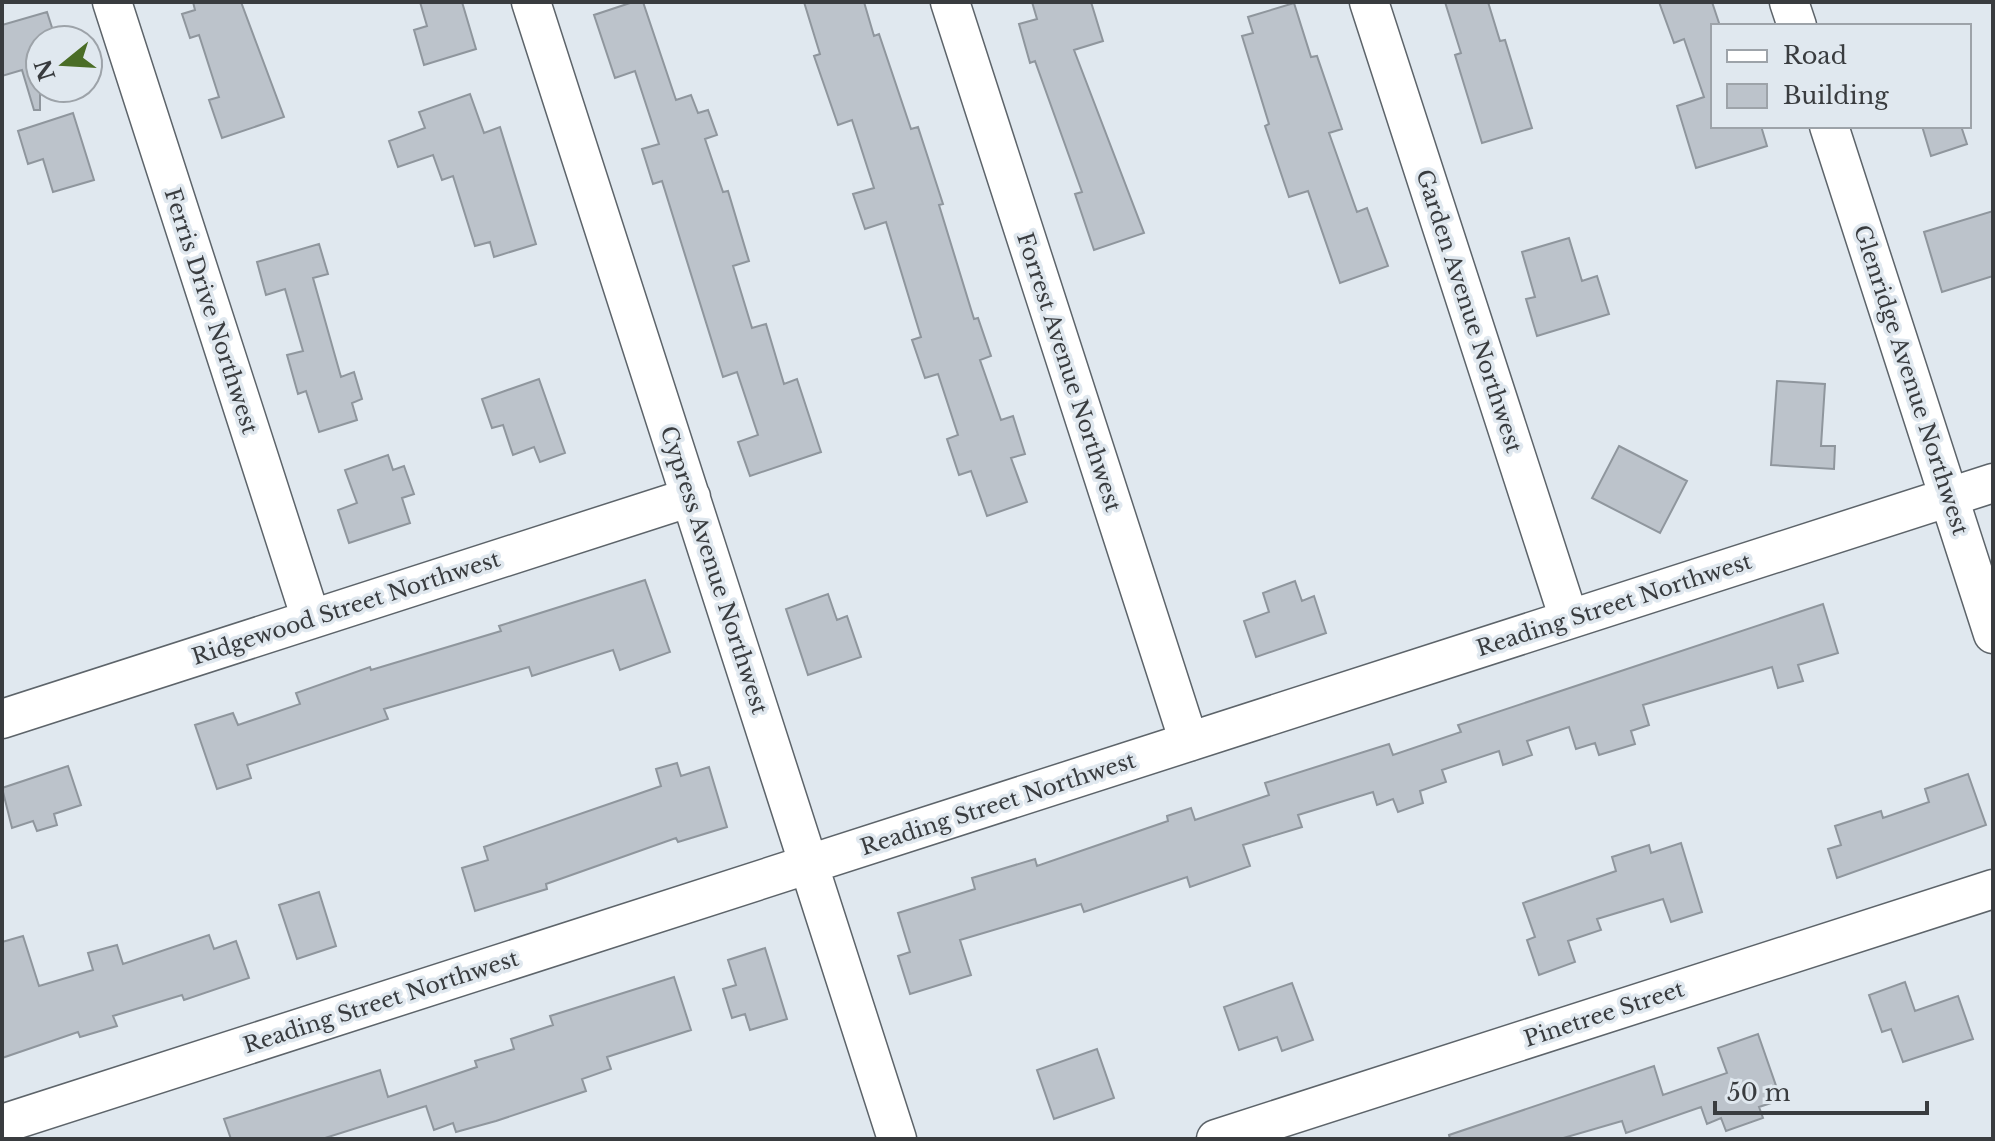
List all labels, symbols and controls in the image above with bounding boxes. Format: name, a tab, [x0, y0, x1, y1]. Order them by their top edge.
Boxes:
north arrow	[24, 24, 104, 104]
legend	[1711, 24, 1971, 128]
text: Road	[1783, 41, 1847, 70]
text: N	[29, 56, 61, 84]
text: Building	[1783, 81, 1889, 110]
street label: Garden Avenue Northwest	[1410, 166, 1528, 457]
street label: Ferris Drive Northwest	[158, 185, 264, 438]
street label: Glenridge Avenue Northwest	[1848, 222, 1974, 539]
street label: Forrest Avenue Northwest	[1011, 229, 1127, 516]
street label: Cypress Avenue Northwest	[655, 423, 774, 718]
street label: Ridgewood Street Northwest	[189, 545, 504, 671]
street label: Reading Street Northwest	[1473, 548, 1756, 662]
street label: Reading Street Northwest	[857, 747, 1140, 861]
street label: Reading Street Northwest	[240, 945, 523, 1059]
street label: Pinetree Street	[1521, 975, 1688, 1053]
scale bar	[1715, 1065, 1927, 1115]
text: 50 m	[1727, 1078, 1791, 1107]

